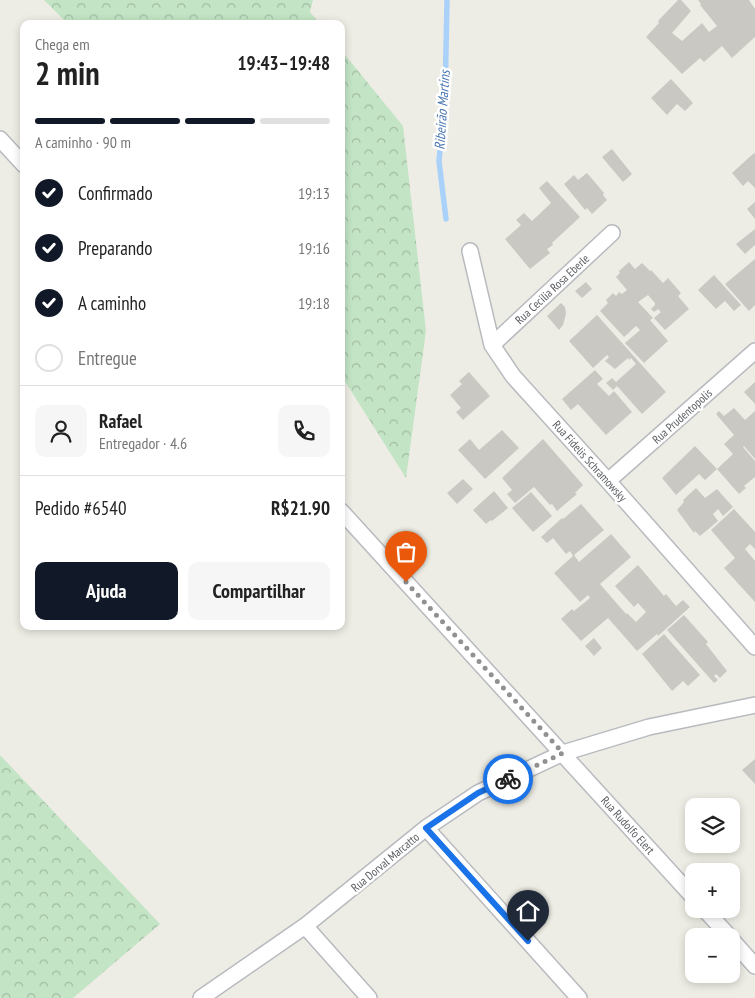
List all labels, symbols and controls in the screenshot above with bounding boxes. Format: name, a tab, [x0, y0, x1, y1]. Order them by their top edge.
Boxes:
text: Chega em	[35, 34, 90, 54]
text: 19:43–19:48	[237, 51, 330, 75]
text: 2 min	[35, 52, 100, 94]
water label: Ribeirão Martins	[430, 68, 454, 150]
text: A caminho · 90 m	[35, 132, 131, 152]
icon: check	[35, 179, 63, 207]
text: Confirmado	[78, 181, 153, 205]
text: 19:13	[298, 183, 330, 203]
icon: check	[35, 234, 63, 262]
text: Preparando	[78, 236, 153, 260]
text: 19:16	[298, 238, 330, 258]
street label: Rua Cecilia Rosa Eberle	[512, 251, 592, 327]
icon: check	[35, 289, 63, 317]
text: A caminho	[78, 291, 146, 315]
text: 19:18	[298, 293, 330, 313]
text: Entregue	[78, 346, 137, 370]
street label: Rua Prudentopolis	[649, 385, 715, 447]
button: person	[35, 405, 87, 457]
button: phone	[278, 405, 330, 457]
text: Rafael	[99, 409, 142, 433]
street label: Rua Fidelis Schramowsky	[550, 417, 631, 505]
text: Entregador · 4.6	[99, 433, 187, 453]
text: Pedido #6540	[35, 496, 126, 520]
text: R$21.90	[271, 496, 330, 520]
pin	[385, 531, 427, 582]
icon: bag	[392, 538, 420, 566]
button: Ajuda	[35, 562, 178, 620]
button: Compartilhar	[188, 562, 330, 620]
courier	[483, 754, 533, 804]
icon: bike	[494, 765, 522, 793]
street label: Rua Rudolfo Elert	[598, 793, 658, 858]
map controls	[685, 798, 740, 983]
button: layers	[685, 798, 740, 853]
street label: Rua Dorval Marcatto	[348, 829, 422, 895]
button: +	[685, 863, 740, 918]
pin	[507, 890, 549, 941]
icon: home	[514, 897, 542, 925]
button: −	[685, 928, 740, 983]

